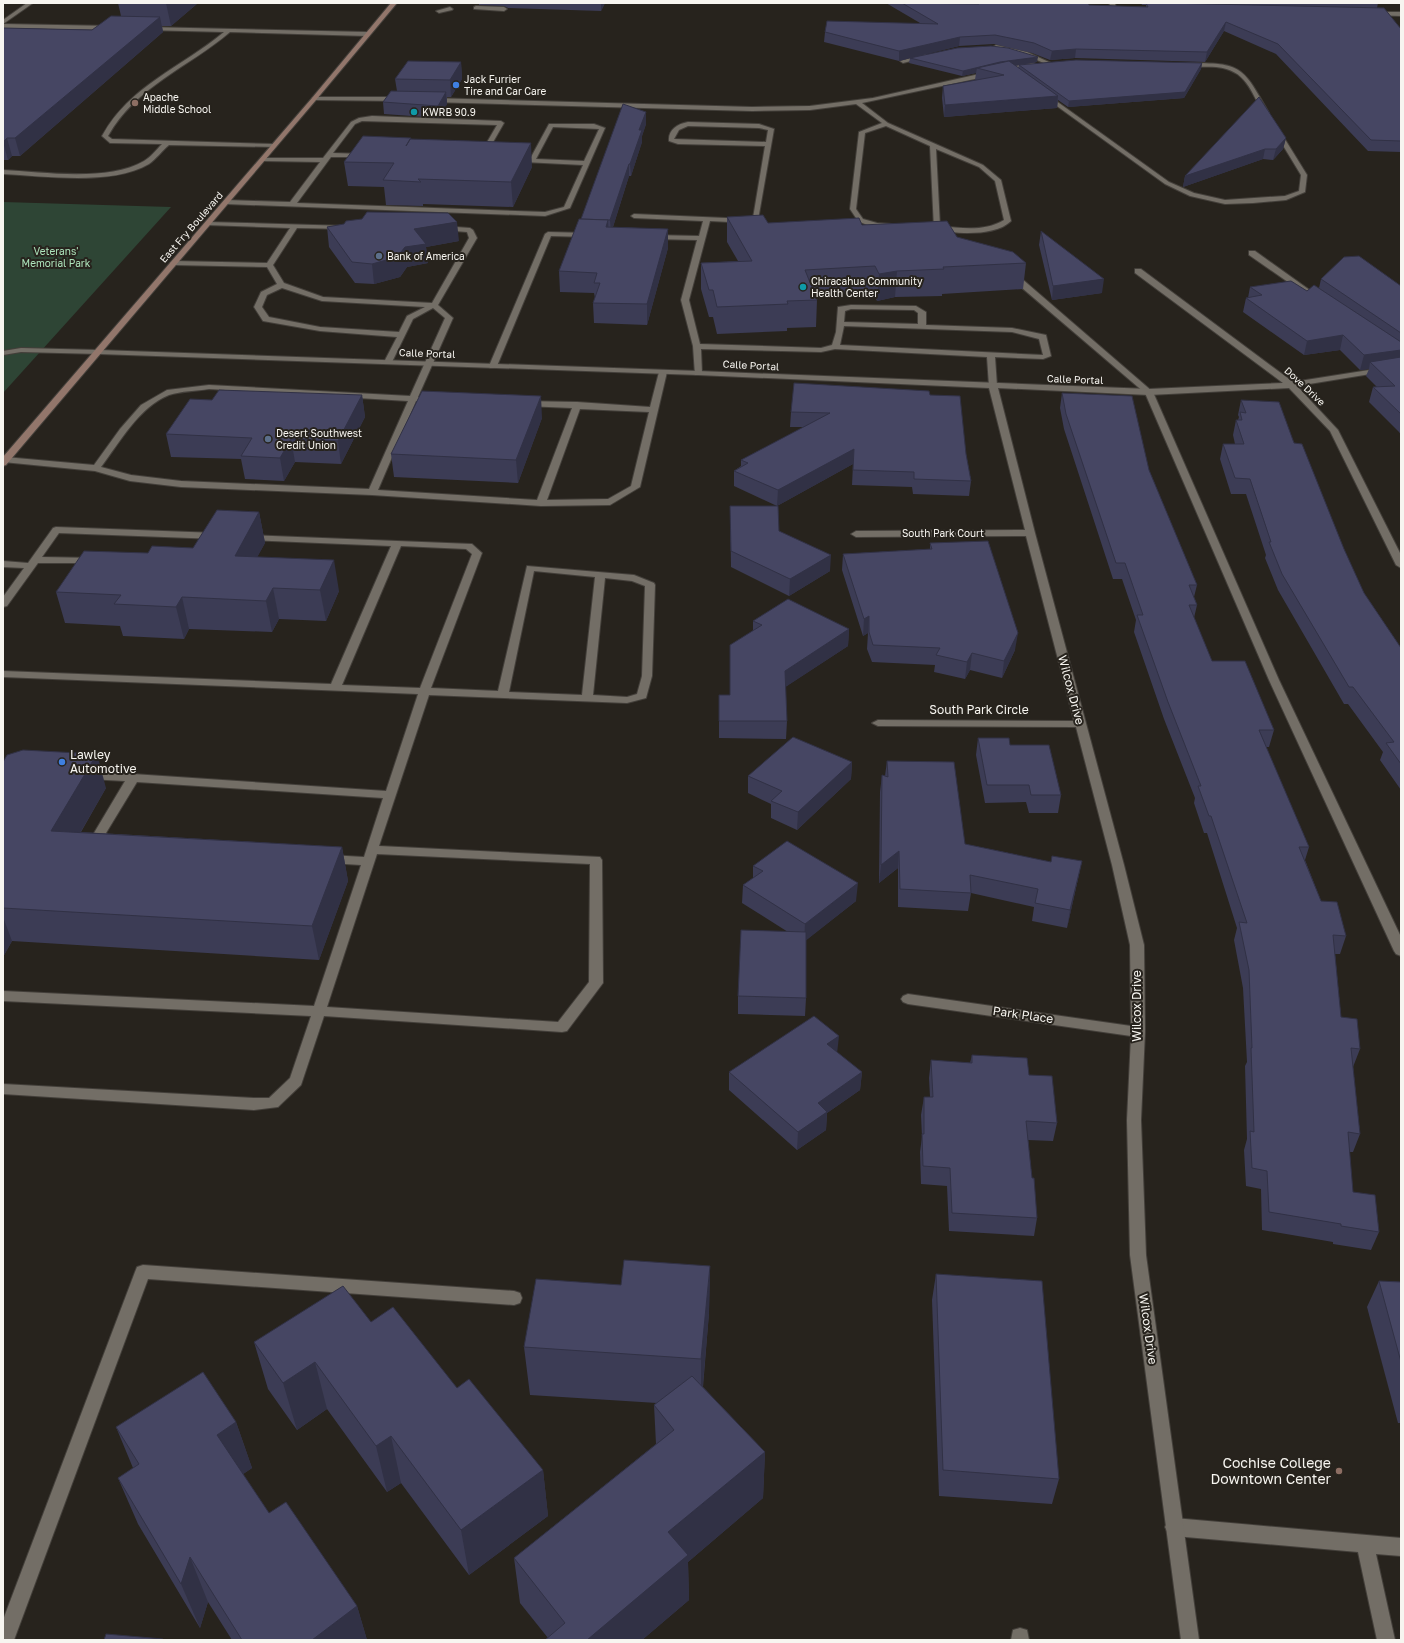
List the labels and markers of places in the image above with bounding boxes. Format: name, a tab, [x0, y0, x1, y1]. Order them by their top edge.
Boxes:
place label: Jack Furrier Tire and Car Care	[464, 73, 547, 97]
marker: Jack Furrier Tire and Car Care	[451, 80, 461, 90]
place label: Apache Middle School	[143, 91, 211, 115]
marker: Apache Middle School	[130, 98, 140, 108]
place label: KWRB 90.9	[422, 106, 476, 118]
marker: KWRB 90.9	[409, 107, 419, 117]
place label: Bank of America	[387, 250, 465, 262]
marker: Bank of America	[374, 251, 384, 261]
place label: Chiracahua Community Health Center	[811, 275, 923, 299]
marker: Chiracahua Community Health Center	[798, 282, 808, 292]
place label: Desert Southwest Credit Union	[276, 427, 362, 451]
marker: Desert Southwest Credit Union	[263, 434, 273, 444]
place label: Lawley Automotive	[70, 747, 136, 776]
marker: Lawley Automotive	[57, 757, 67, 767]
place label: Cochise College Downtown Center	[1211, 1454, 1332, 1487]
marker: Cochise College Downtown Center	[1334, 1466, 1344, 1476]

